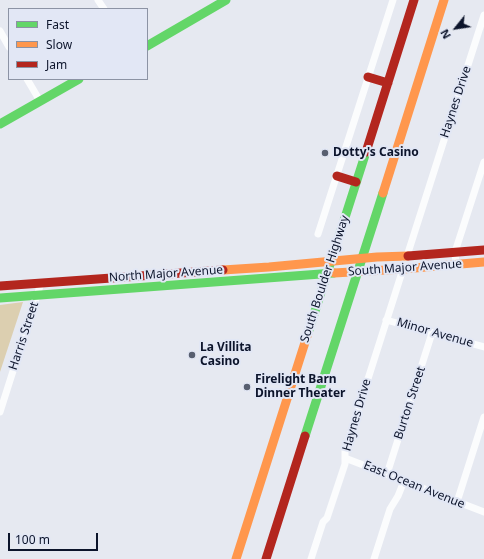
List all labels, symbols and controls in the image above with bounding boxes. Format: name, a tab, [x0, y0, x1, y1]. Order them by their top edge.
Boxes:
legend	[8, 8, 148, 80]
north arrow	[436, 8, 476, 48]
text: Fast	[46, 16, 69, 33]
text: N	[436, 27, 454, 42]
text: Slow	[46, 36, 72, 53]
text: Jam	[46, 56, 67, 73]
street label: Haynes Drive	[438, 64, 474, 140]
place label: Dotty's Casino	[333, 146, 419, 160]
marker: Dotty's Casino	[320, 148, 330, 158]
street label: South Boulder Highway	[298, 214, 352, 344]
street label: South Major Avenue	[347, 257, 463, 279]
street label: North Major Avenue	[108, 263, 224, 285]
street label: Harris Street	[6, 300, 42, 372]
street label: Minor Avenue	[395, 315, 475, 351]
place label: La Villita Casino	[200, 341, 252, 369]
marker: La Villita Casino	[187, 350, 197, 360]
street label: Burton Street	[391, 365, 429, 441]
place label: Firelight Barn Dinner Theater	[255, 373, 345, 401]
street label: Haynes Drive	[340, 377, 374, 453]
marker: Firelight Barn Dinner Theater	[242, 382, 252, 392]
street label: East Ocean Avenue	[361, 458, 467, 512]
scale bar	[10, 525, 100, 551]
text: 100 m	[15, 531, 50, 548]

